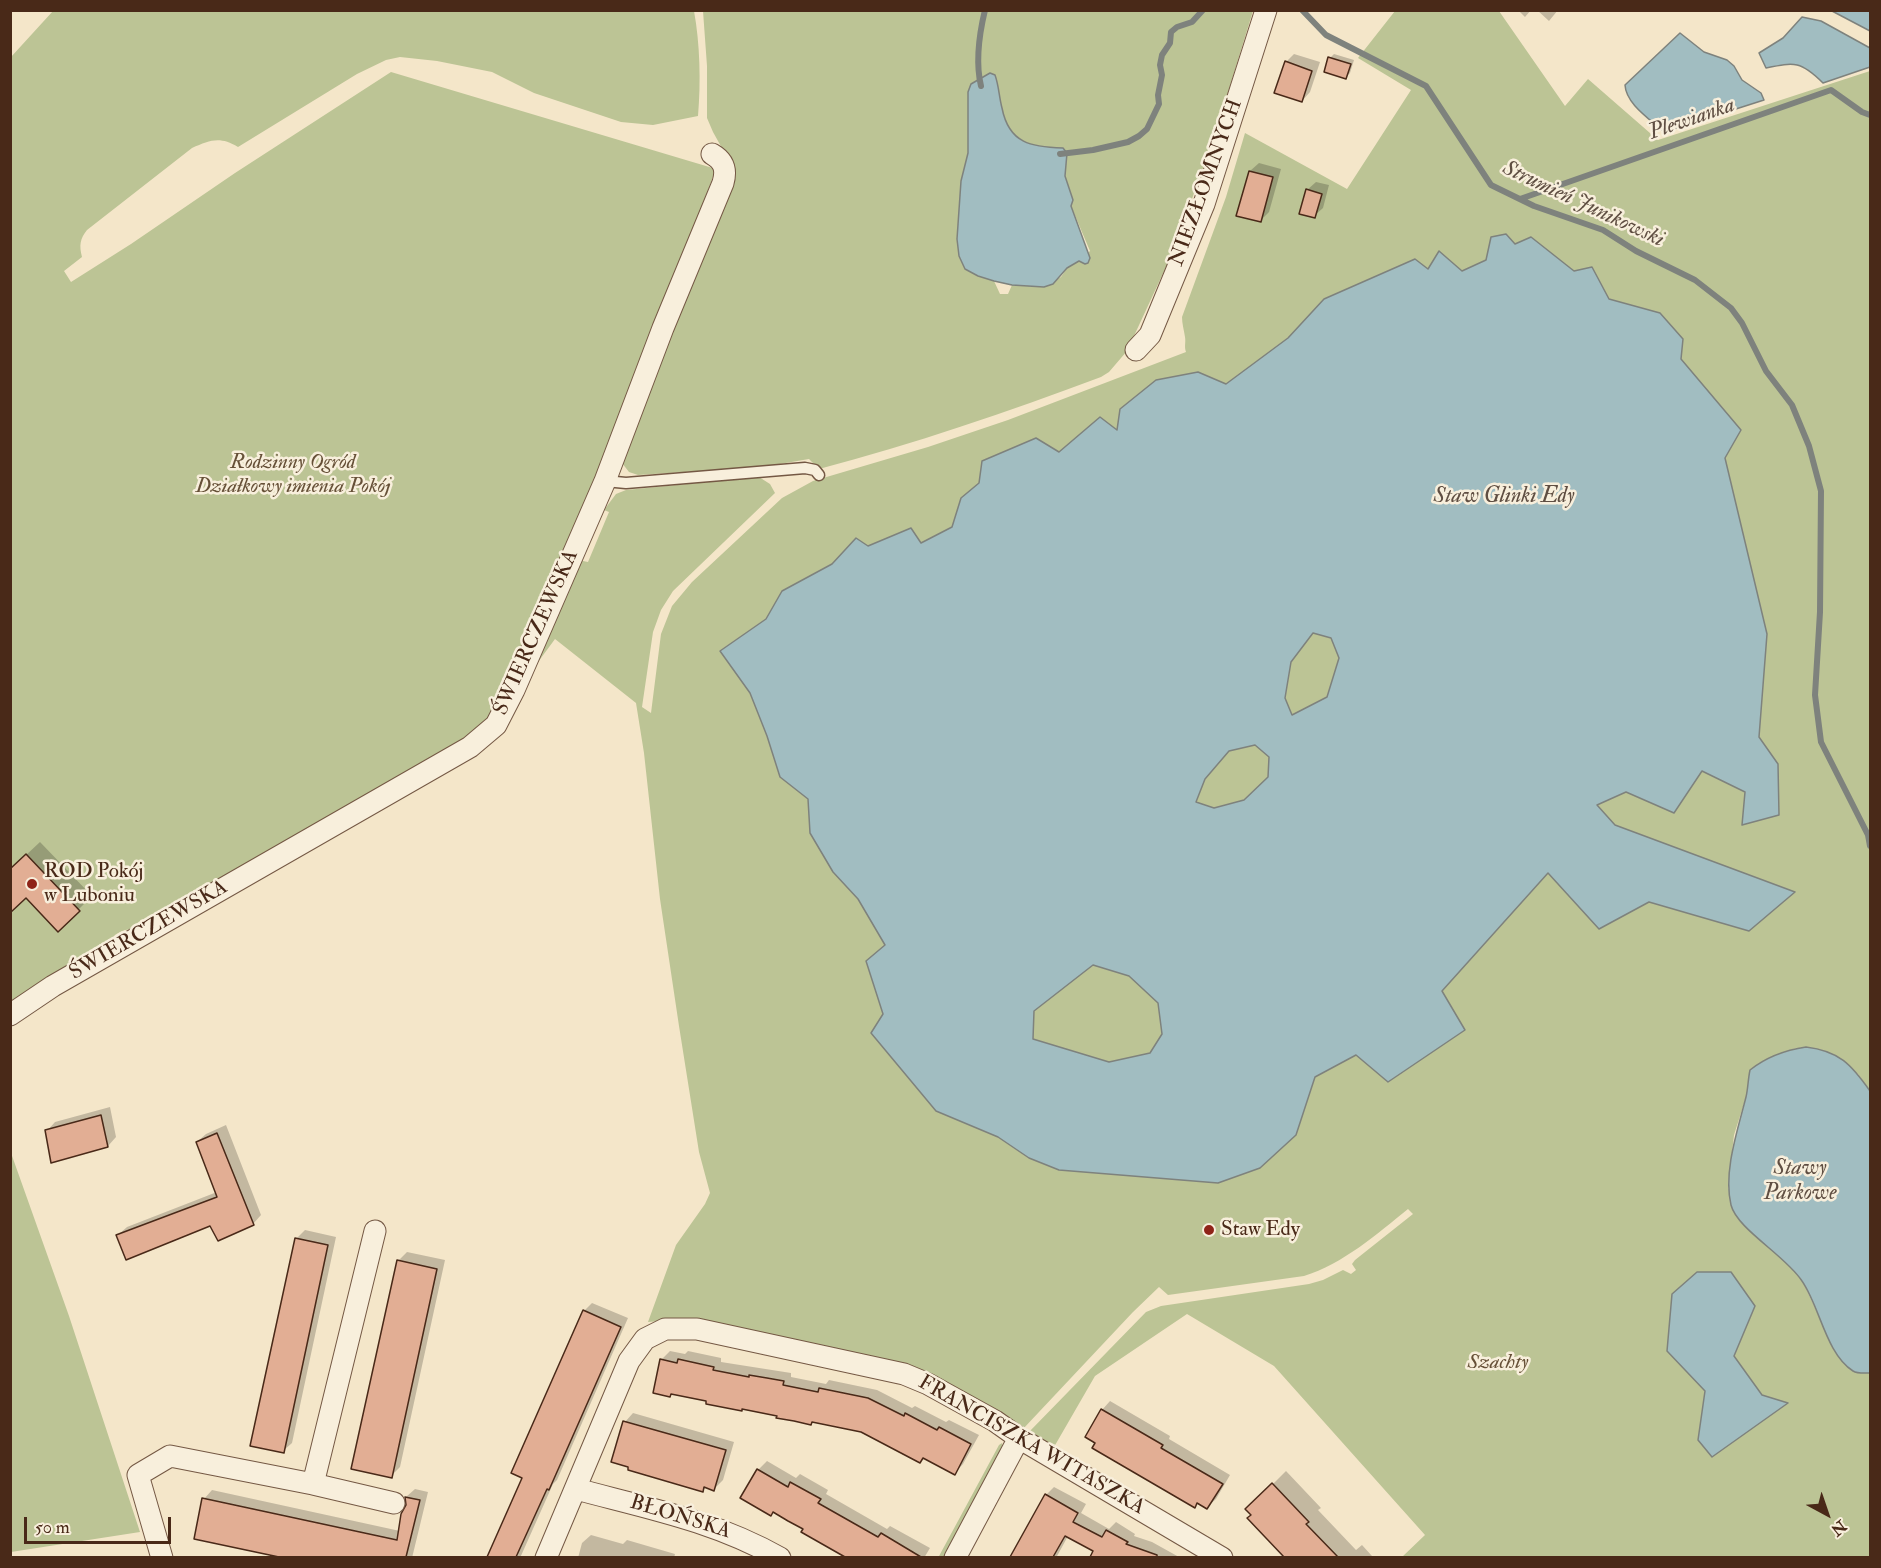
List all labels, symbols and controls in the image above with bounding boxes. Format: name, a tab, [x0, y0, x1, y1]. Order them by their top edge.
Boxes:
water label: Plewianka	[1645, 93, 1739, 147]
street label: NIEZŁOMNYCH	[1165, 96, 1249, 270]
water label: Strumień Junikowski	[1498, 156, 1668, 254]
park label: Rodzinny Ogród Działkowy imienia Pokój	[195, 450, 391, 500]
water label: Staw Glinki Edy	[1434, 484, 1574, 510]
street label: ŚWIERCZEWSKA	[489, 546, 585, 720]
place label: ROD Pokój w Luboniu	[44, 859, 143, 909]
street label: ŚWIERCZEWSKA	[65, 875, 233, 987]
marker: ROD Pokój w Luboniu	[25, 877, 39, 891]
water label: Stawy Parkowe	[1764, 1156, 1836, 1208]
place label: Staw Edy	[1221, 1217, 1300, 1243]
marker: Staw Edy	[1202, 1223, 1216, 1237]
park label: Szachty	[1468, 1350, 1528, 1376]
street label: FRANCISZKA WITASZKA	[913, 1371, 1149, 1521]
north arrow	[1797, 1484, 1857, 1544]
street label: BŁOŃSKA	[627, 1491, 733, 1545]
scale bar	[27, 1505, 174, 1543]
text: 50 m	[35, 1516, 70, 1539]
text: N	[1827, 1516, 1850, 1540]

